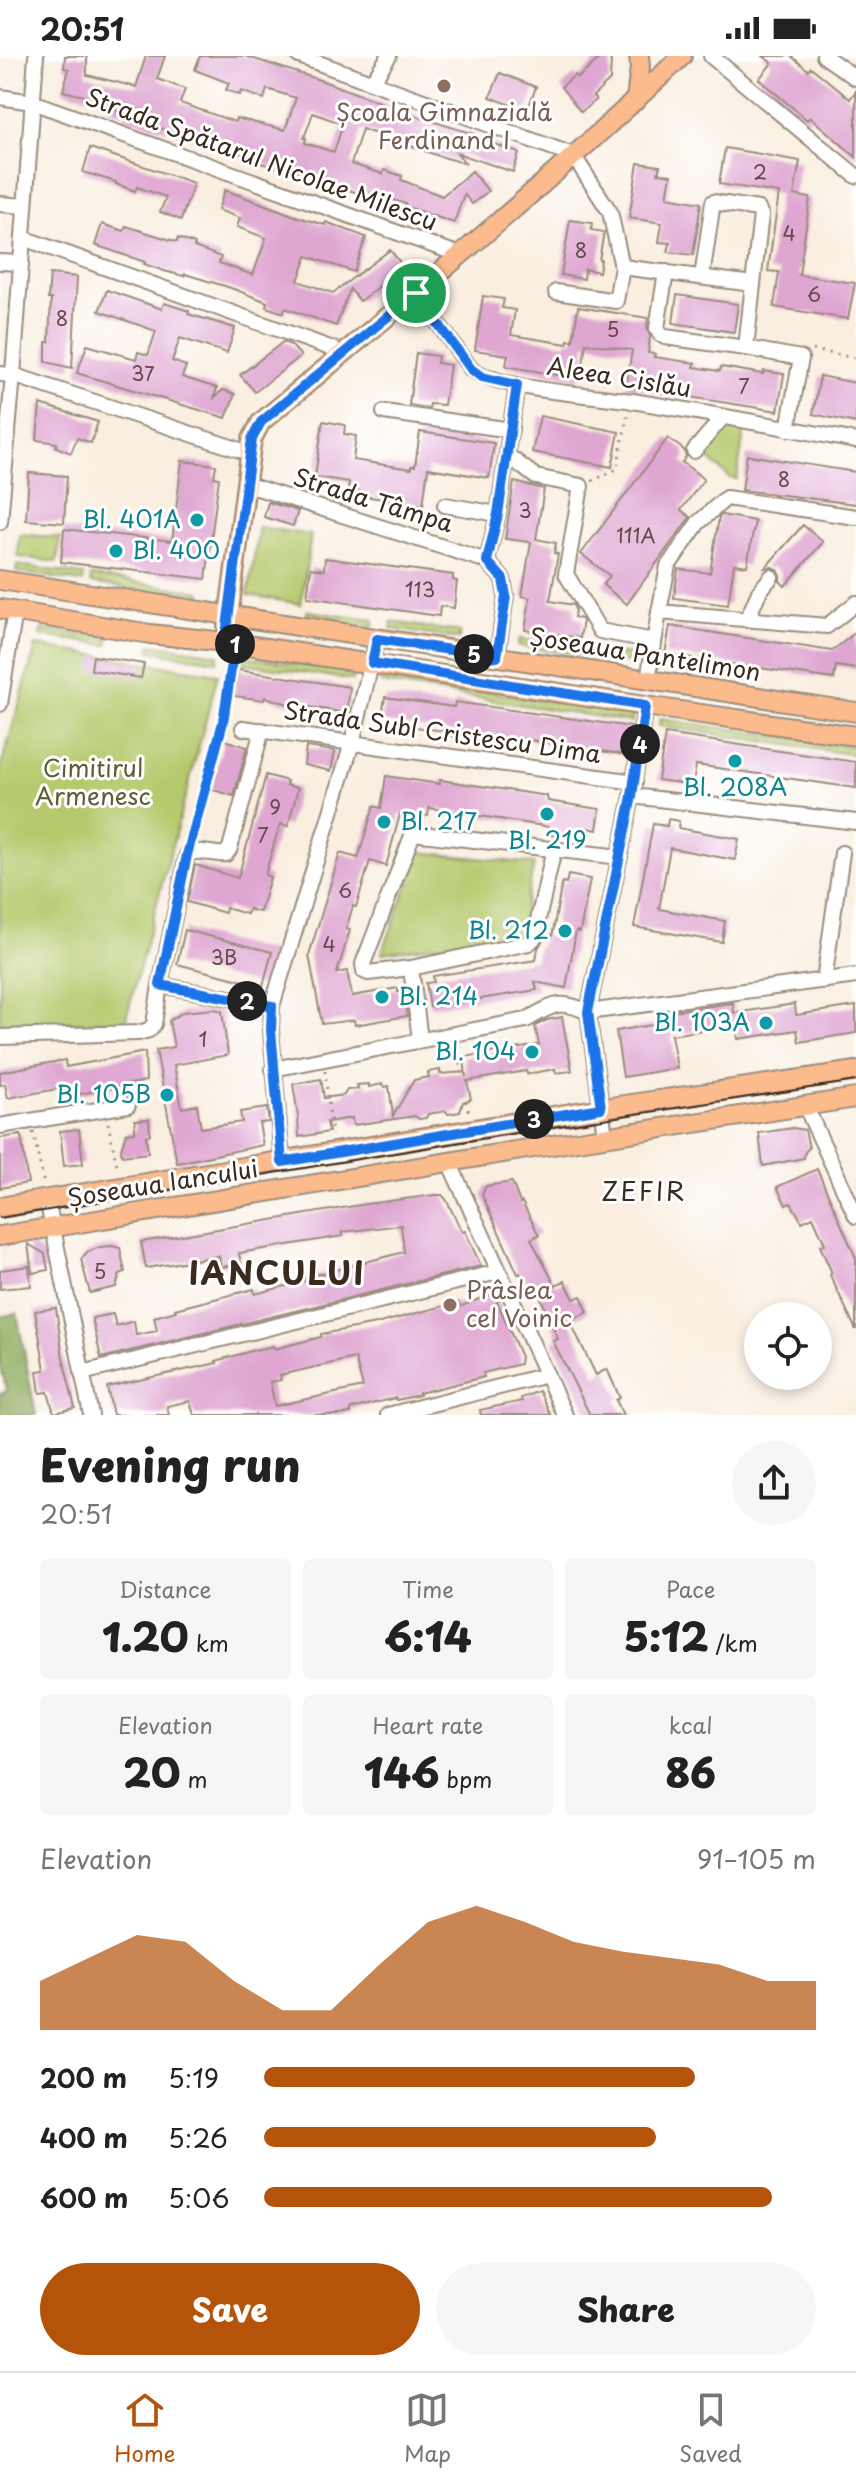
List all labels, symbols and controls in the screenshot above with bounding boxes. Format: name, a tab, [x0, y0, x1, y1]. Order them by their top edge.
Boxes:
text: 20:51	[40, 6, 124, 51]
marker: Școala Gimnazială Ferdinand I	[435, 77, 453, 95]
street label: Strada Spătarul Nicolae Milescu	[81, 78, 443, 239]
place label: Școala Gimnazială Ferdinand I	[336, 93, 552, 157]
house number: 2	[753, 157, 767, 187]
house number: 4	[782, 218, 796, 248]
house number: 8	[575, 235, 587, 265]
pin	[382, 259, 450, 327]
icon: arrive	[394, 271, 438, 315]
house number: 6	[807, 279, 821, 309]
house number: 8	[56, 303, 68, 333]
house number: 5	[607, 314, 619, 344]
street label: Aleea Cislău	[545, 347, 694, 405]
house number: 37	[131, 358, 155, 388]
house number: 7	[738, 371, 750, 401]
street label: Strada Tâmpa	[289, 458, 458, 541]
house number: 8	[778, 464, 790, 494]
house number: 3	[518, 495, 532, 525]
place label: Bl. 401A	[82, 500, 181, 536]
marker: Bl. 401A	[188, 511, 206, 529]
house number: 111A	[616, 520, 656, 550]
place label: Bl. 400	[132, 531, 220, 567]
marker: Bl. 400	[107, 542, 125, 560]
house number: 113	[405, 574, 435, 604]
street label: Șoseaua Pantelimon	[527, 617, 763, 689]
pin: 1	[215, 624, 255, 664]
text: 1	[230, 627, 240, 660]
pin: 5	[454, 634, 494, 674]
text: 5	[467, 637, 481, 670]
street label: Strada Subl Cristescu Dima	[281, 691, 603, 771]
pin: 4	[620, 724, 660, 764]
text: 4	[633, 727, 647, 760]
park label: Cimitirul Armenesc	[35, 749, 151, 813]
marker: Bl. 208A	[726, 752, 744, 770]
place label: Bl. 208A	[683, 768, 787, 804]
house number: 9	[269, 792, 281, 822]
place label: Bl. 217	[400, 802, 477, 838]
marker: Bl. 219	[538, 805, 556, 823]
marker: Bl. 217	[375, 813, 393, 831]
house number: 7	[257, 820, 269, 850]
place label: Bl. 219	[508, 821, 586, 857]
house number: 6	[338, 875, 352, 905]
place label: Bl. 212	[468, 911, 549, 947]
marker: Bl. 212	[556, 922, 574, 940]
house number: 4	[322, 929, 336, 959]
house number: 3B	[211, 942, 237, 972]
place label: Bl. 214	[398, 977, 478, 1013]
pin: 2	[227, 981, 267, 1021]
text: 2	[239, 984, 255, 1017]
marker: Bl. 214	[373, 988, 391, 1006]
place label: Bl. 103A	[653, 1003, 750, 1039]
marker: Bl. 103A	[757, 1014, 775, 1032]
house number: 1	[199, 1024, 207, 1054]
place label: Bl. 104	[435, 1032, 516, 1068]
marker: Bl. 104	[523, 1043, 541, 1061]
place label: Bl. 105B	[56, 1075, 151, 1111]
marker: Bl. 105B	[158, 1086, 176, 1104]
pin: 3	[514, 1099, 554, 1139]
text: 3	[527, 1102, 541, 1135]
street label: Șoseaua Iancului	[65, 1149, 260, 1215]
district label: ZEFIR	[601, 1171, 687, 1210]
district label: IANCULUI	[188, 1248, 366, 1296]
house number: 5	[94, 1256, 106, 1286]
place label: Prâslea cel Voinic	[466, 1271, 572, 1335]
marker: Prâslea cel Voinic	[441, 1296, 459, 1314]
map controls	[744, 1302, 832, 1390]
button: locate	[744, 1302, 832, 1390]
text: Evening run	[40, 1431, 301, 1497]
button: share	[732, 1441, 816, 1525]
text: 20:51	[40, 1494, 112, 1533]
text: Distance	[119, 1572, 211, 1605]
text: Time	[402, 1572, 454, 1605]
text: Pace	[666, 1572, 715, 1605]
text: 1.20	[102, 1605, 189, 1666]
text: 6:14	[384, 1605, 472, 1666]
text: 5:12	[624, 1605, 708, 1666]
text: km	[189, 1626, 229, 1659]
text: /km	[708, 1626, 758, 1659]
text: Elevation	[118, 1708, 213, 1741]
text: Heart rate	[372, 1708, 484, 1741]
text: kcal	[669, 1708, 713, 1741]
text: 20	[123, 1741, 180, 1802]
text: 146	[364, 1741, 440, 1802]
text: 86	[665, 1741, 716, 1802]
text: m	[180, 1762, 208, 1795]
text: bpm	[440, 1762, 492, 1795]
text: Elevation	[40, 1839, 152, 1878]
text: 91–105 m	[697, 1839, 816, 1878]
text: 200 m	[40, 2058, 127, 2097]
text: 5:19	[168, 2058, 219, 2097]
text: 400 m	[40, 2118, 128, 2157]
text: 5:26	[168, 2118, 228, 2157]
text: 600 m	[40, 2178, 128, 2217]
text: 5:06	[168, 2178, 229, 2217]
button: Save	[40, 2263, 420, 2355]
button: Share	[436, 2263, 816, 2355]
tab: Home	[114, 2388, 175, 2469]
tab: Map	[404, 2388, 451, 2469]
tab: Saved	[679, 2388, 742, 2469]

